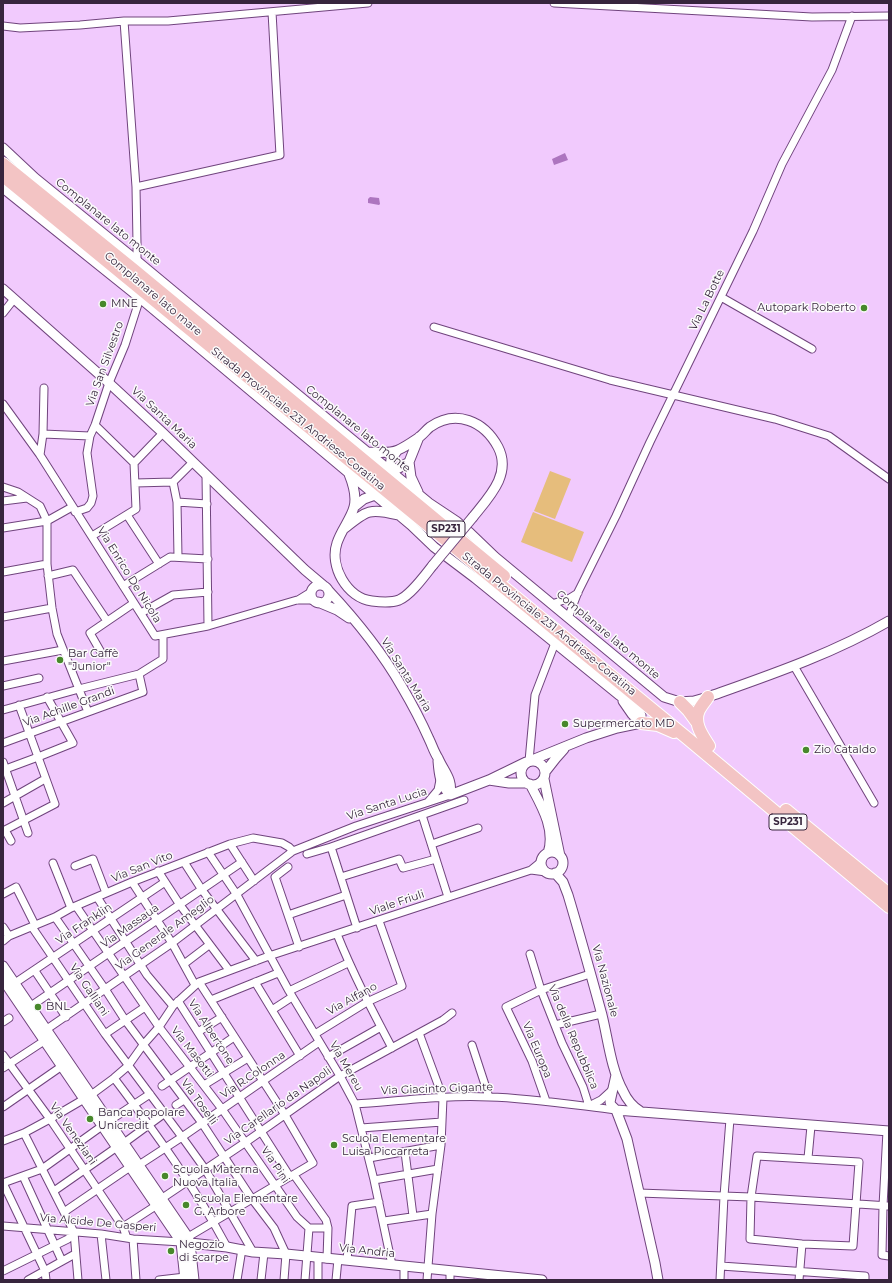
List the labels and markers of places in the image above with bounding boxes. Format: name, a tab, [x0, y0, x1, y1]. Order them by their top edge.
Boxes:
place label: MNE	[111, 297, 138, 311]
marker: MNE	[98, 299, 108, 309]
place label: Autopark Roberto	[757, 301, 856, 315]
marker: Autopark Roberto	[859, 303, 869, 313]
place label: Bar Caffè "Junior"	[68, 647, 118, 673]
marker: Bar Caffè "Junior"	[55, 655, 65, 665]
place label: Supermercato MD	[573, 717, 674, 731]
marker: Supermercato MD	[560, 719, 570, 729]
place label: Zio Cataldo	[814, 743, 876, 757]
marker: Zio Cataldo	[801, 745, 811, 755]
place label: BNL	[46, 1000, 70, 1014]
marker: BNL	[33, 1002, 43, 1012]
place label: Banca popolare Unicredit	[98, 1106, 185, 1132]
marker: Banca popolare Unicredit	[85, 1114, 95, 1124]
place label: Scuola Elementare Luisa Piccarreta	[342, 1132, 446, 1158]
marker: Scuola Elementare Luisa Piccarreta	[329, 1140, 339, 1150]
place label: Scuola Materna Nuova Italia	[173, 1163, 259, 1189]
marker: Scuola Materna Nuova Italia	[160, 1171, 170, 1181]
place label: Scuola Elementare G. Arbore	[194, 1192, 298, 1218]
marker: Scuola Elementare G. Arbore	[181, 1200, 191, 1210]
place label: Negozio di scarpe	[179, 1238, 229, 1264]
marker: Negozio di scarpe	[166, 1246, 176, 1256]

